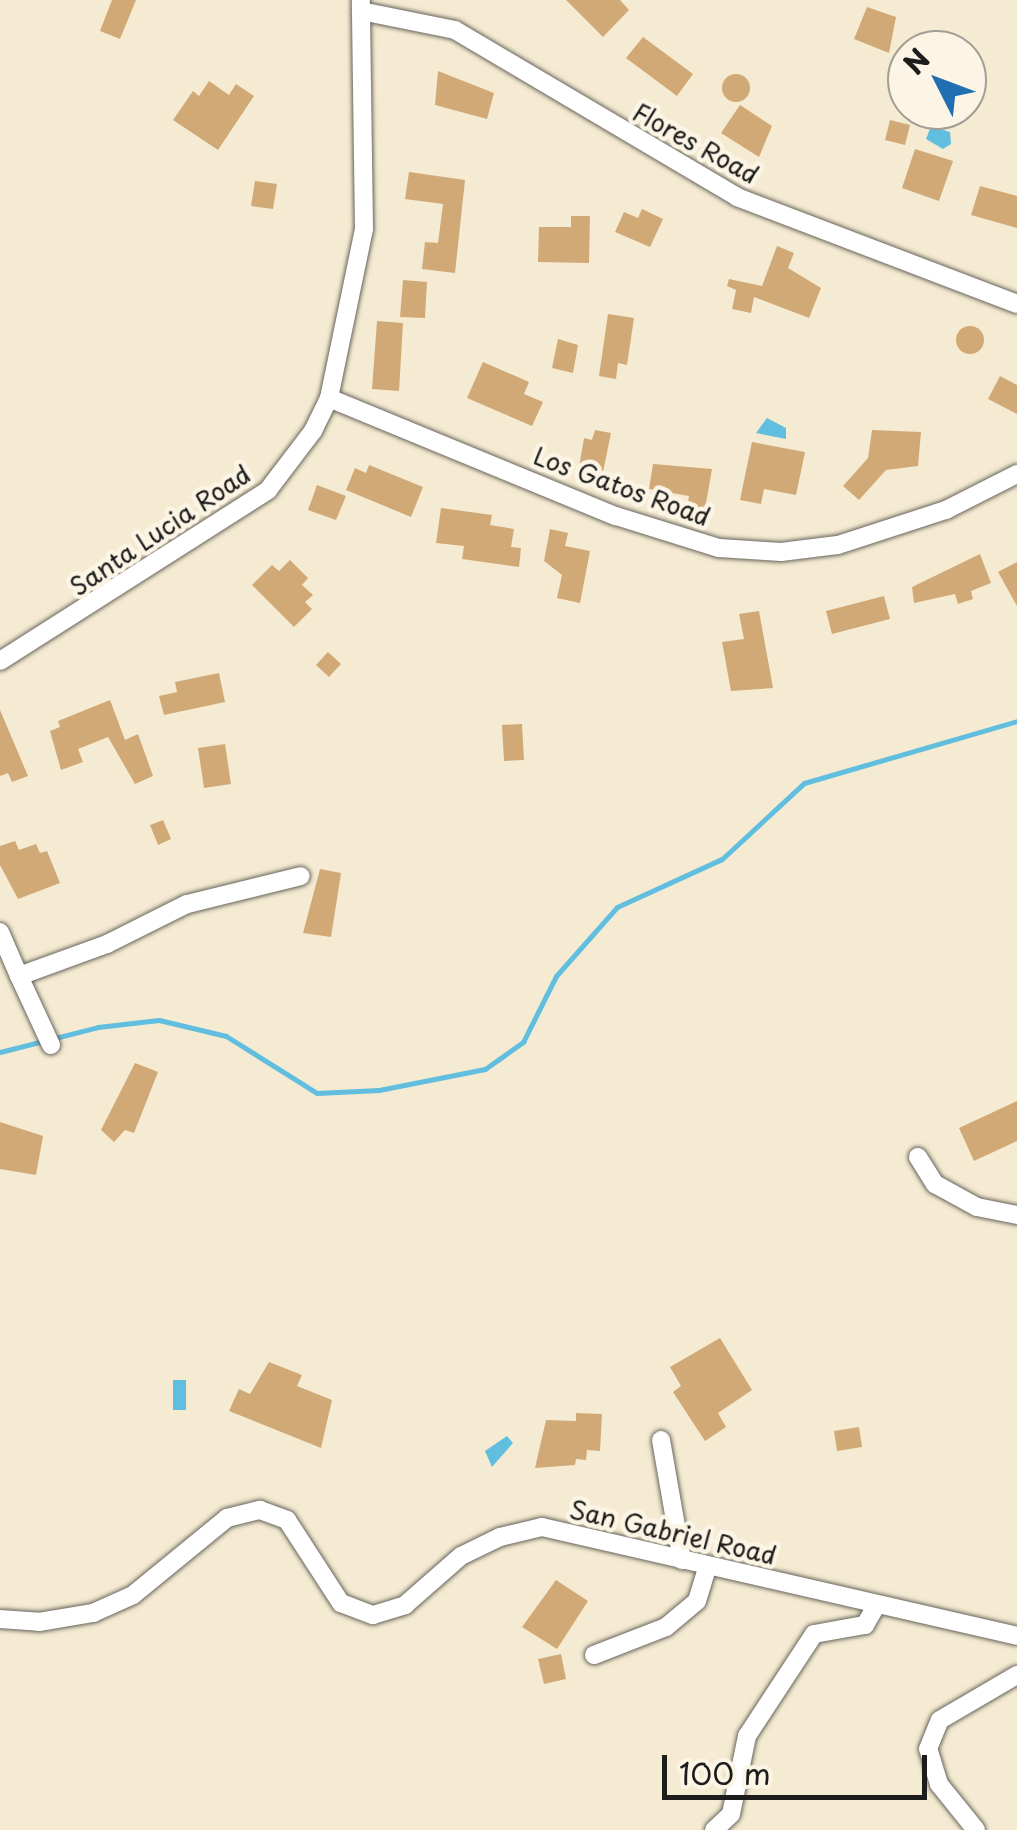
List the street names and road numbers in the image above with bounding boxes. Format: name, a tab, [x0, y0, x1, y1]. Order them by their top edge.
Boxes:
street label: Flores Road	[628, 96, 764, 190]
street label: Los Gatos Road	[529, 440, 715, 532]
street label: Santa Lucia Road	[64, 458, 256, 602]
street label: San Gabriel Road	[567, 1494, 779, 1570]

